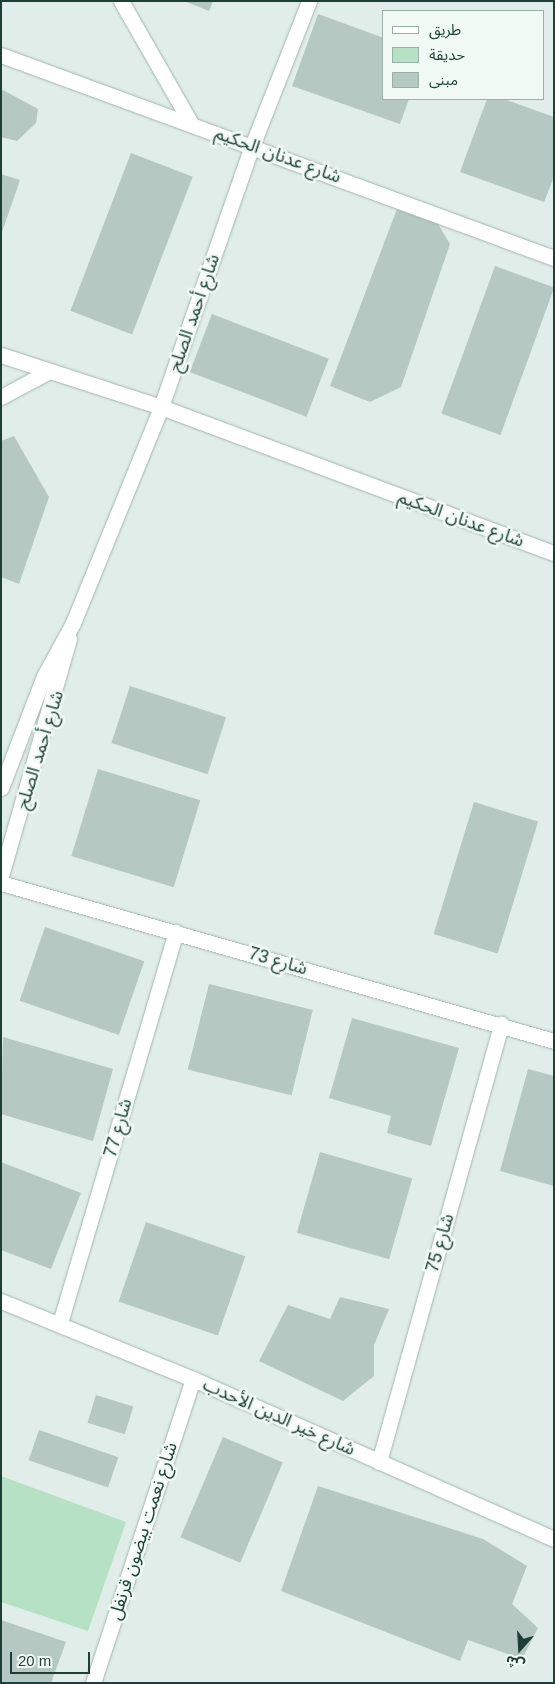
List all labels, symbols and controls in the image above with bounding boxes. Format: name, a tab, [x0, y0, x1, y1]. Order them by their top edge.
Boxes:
legend	[382, 10, 545, 100]
text: طريق	[429, 21, 461, 38]
text: حديقة	[429, 46, 465, 63]
text: مبنى	[429, 71, 458, 88]
street label: شارع عدنان الحكيم	[212, 122, 344, 188]
street label: شارع أحمد الصلح	[164, 251, 224, 375]
street label: شارع عدنان الحكيم	[395, 486, 527, 552]
street label: شارع أحمد الصلح	[12, 688, 68, 812]
street label: شارع 73	[246, 942, 310, 980]
street label: شارع 77	[99, 1096, 137, 1160]
street label: شارع 75	[421, 1211, 459, 1275]
street label: شارع خير الدين الأحدب	[200, 1374, 358, 1460]
street label: شارع نعمت بيضون قرنفل	[104, 1440, 182, 1622]
north arrow	[495, 1624, 545, 1674]
scale bar	[12, 1642, 92, 1674]
text: 20 m	[18, 1652, 51, 1669]
text: ش	[503, 1652, 527, 1674]

